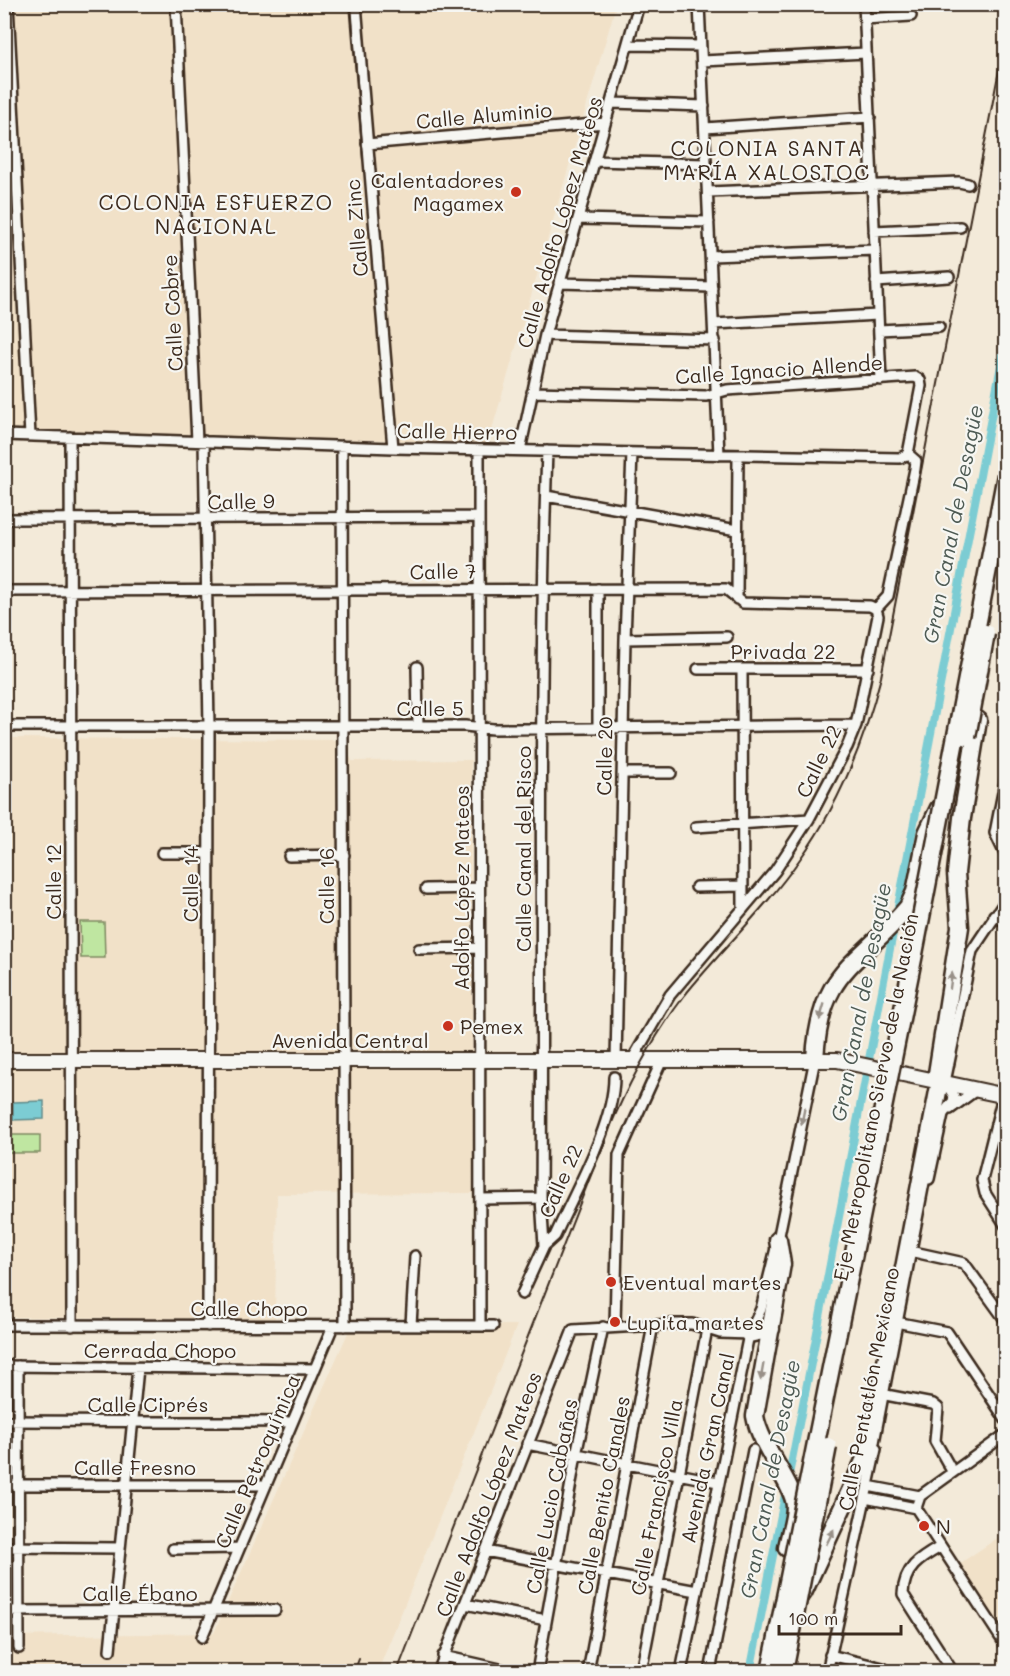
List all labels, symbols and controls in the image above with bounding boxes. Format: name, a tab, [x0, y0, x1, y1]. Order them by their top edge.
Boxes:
street label: Calle Adolfo López Mateos	[511, 93, 607, 351]
street label: Calle Aluminio	[415, 96, 553, 134]
district label: COLONIA SANTA MARÍA XALOSTOC	[663, 134, 871, 185]
place label: Calentadores Magamex	[371, 167, 504, 216]
street label: Calle Zinc	[339, 178, 373, 278]
marker: Calentadores Magamex	[509, 185, 523, 199]
district label: COLONIA ESFUERZO NACIONAL	[98, 188, 334, 239]
street label: Calle Cobre	[156, 254, 188, 372]
street label: Calle Ignacio Allende	[674, 349, 884, 389]
water label: Gran Canal de Desagüe	[916, 402, 988, 646]
street label: Calle Hierro	[397, 417, 517, 445]
street label: Calle 9	[207, 487, 275, 515]
street label: Calle 7	[409, 557, 477, 585]
street label: Privada 22	[730, 638, 836, 664]
street label: Calle 5	[396, 695, 464, 721]
street label: Calle 20	[590, 716, 618, 796]
street label: Calle 22	[789, 720, 847, 802]
street label: Calle Canal del Risco	[510, 746, 536, 952]
street label: Adolfo López Mateos	[448, 785, 474, 991]
street label: Calle 12	[40, 844, 66, 920]
street label: Calle 14	[177, 846, 203, 922]
street label: Calle 16	[313, 848, 339, 924]
water label: Gran Canal de Desagüe	[824, 880, 896, 1124]
street label: Eje Metropolitano Siervo de la Nación	[827, 911, 923, 1283]
one-way arrow	[946, 971, 955, 990]
one-way arrow	[817, 1003, 826, 1021]
place label: Pemex	[460, 1013, 523, 1039]
marker: Pemex	[441, 1019, 455, 1033]
street label: Avenida Central	[271, 1027, 429, 1053]
one-way arrow	[798, 1107, 807, 1126]
street label: Calle 22	[532, 1140, 588, 1222]
street label: Calle Pentatlón Mexicano	[832, 1265, 904, 1513]
place label: Eventual martes	[623, 1269, 781, 1295]
marker: Eventual martes	[604, 1275, 618, 1289]
street label: Calle Chopo	[190, 1295, 308, 1321]
place label: Lupita martes	[627, 1309, 764, 1335]
marker: Lupita martes	[608, 1315, 622, 1329]
street label: Cerrada Chopo	[84, 1337, 236, 1363]
street label: Avenida Gran Canal	[674, 1351, 740, 1545]
water label: Gran Canal de Desagüe	[733, 1357, 805, 1601]
one-way arrow	[757, 1363, 766, 1382]
street label: Calle Adolfo López Mateos	[429, 1368, 547, 1620]
street label: Calle Petroquímica	[208, 1370, 306, 1552]
street label: Calle Ciprés	[88, 1391, 208, 1417]
street label: Calle Benito Canales	[571, 1393, 635, 1597]
street label: Calle Lucio Cabañas	[519, 1396, 583, 1596]
street label: Calle Francisco Villa	[624, 1397, 688, 1597]
street label: Calle Fresno	[74, 1454, 196, 1480]
place label: N	[936, 1513, 951, 1539]
marker: N	[917, 1519, 931, 1533]
one-way arrow	[825, 1528, 835, 1545]
street label: Calle Ébano	[82, 1580, 198, 1606]
scale bar	[779, 1598, 900, 1636]
text: 100 m	[788, 1606, 838, 1630]

